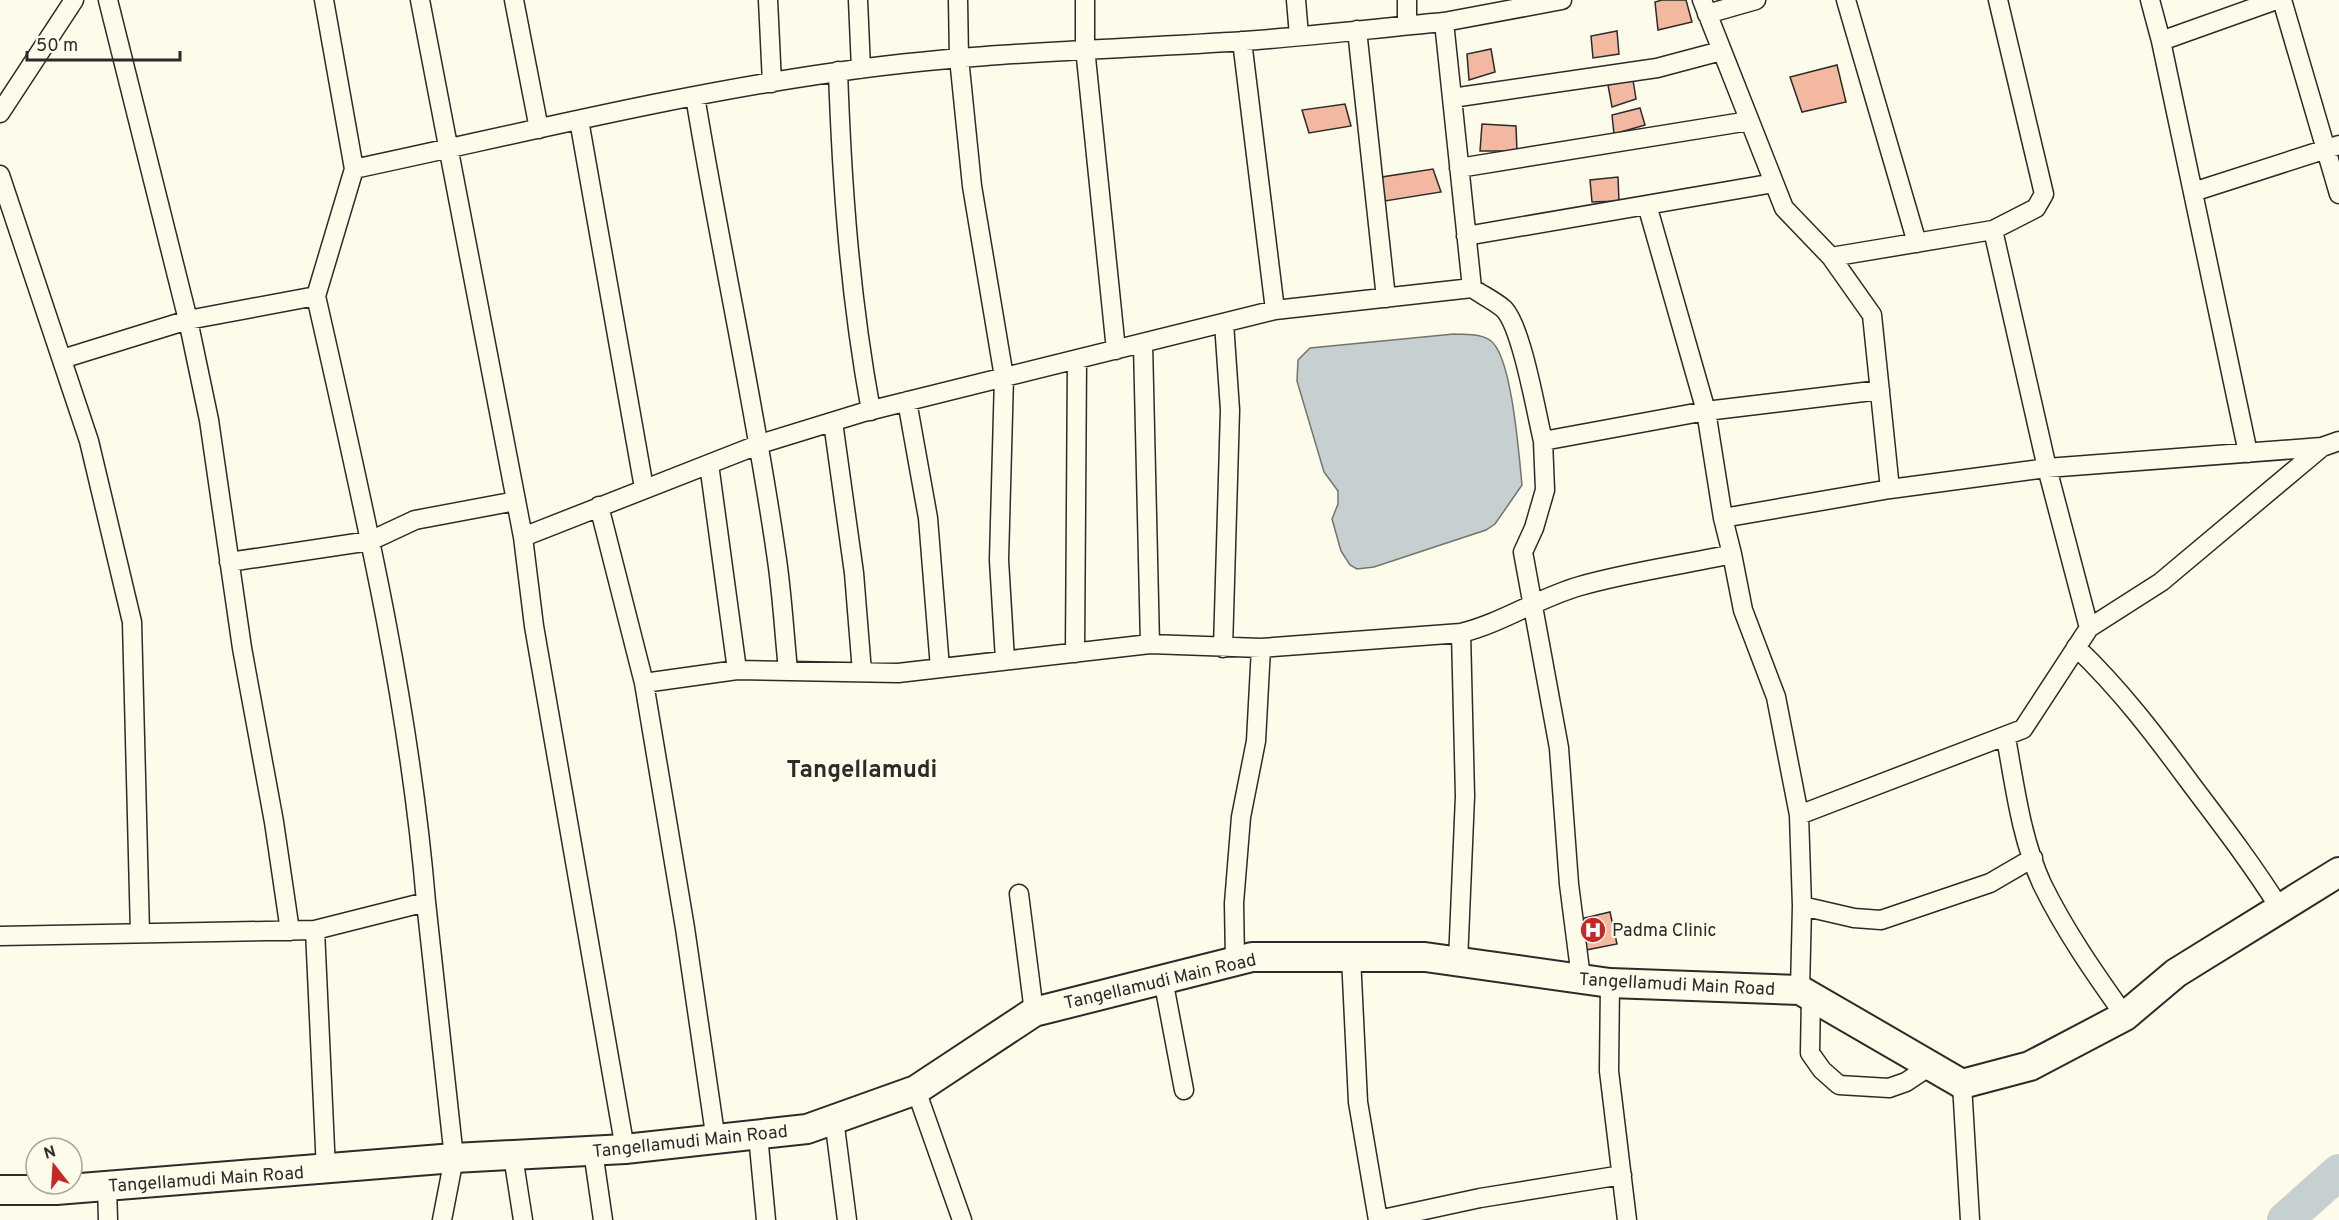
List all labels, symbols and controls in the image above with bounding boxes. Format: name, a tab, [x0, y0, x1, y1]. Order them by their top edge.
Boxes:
scale bar	[27, 24, 180, 62]
text: 50 m	[36, 35, 78, 58]
district label: Tangellamudi	[787, 756, 937, 786]
hospital icon: Padma Clinic	[1578, 915, 1608, 945]
place label: Padma Clinic	[1612, 920, 1717, 943]
street label: Tangellamudi Main Road	[1062, 949, 1259, 1016]
street label: Tangellamudi Main Road	[1578, 969, 1776, 1002]
street label: Tangellamudi Main Road	[591, 1121, 789, 1164]
north arrow	[24, 1136, 84, 1196]
text: N	[42, 1142, 59, 1165]
street label: Tangellamudi Main Road	[107, 1162, 305, 1199]

